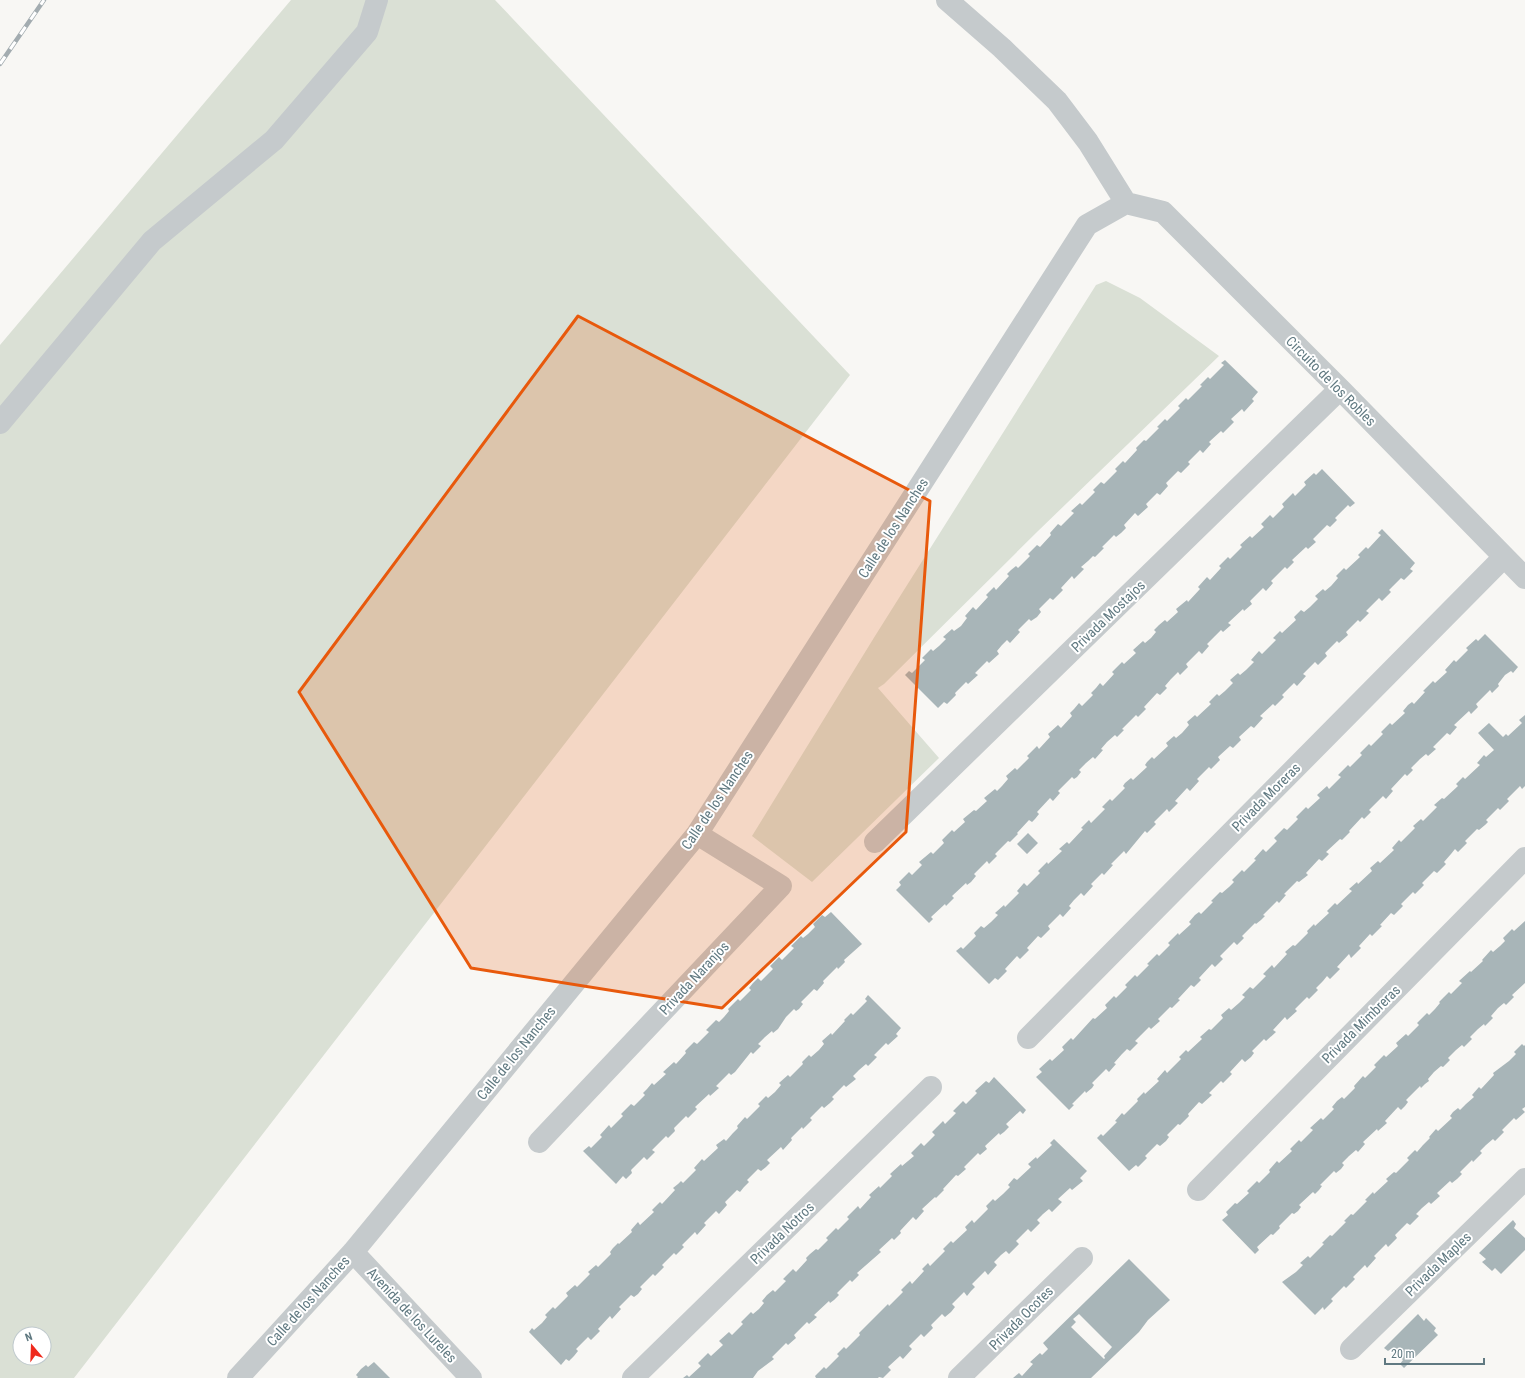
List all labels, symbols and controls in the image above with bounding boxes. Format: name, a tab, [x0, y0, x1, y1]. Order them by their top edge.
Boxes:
street label: Circuito de los Robles	[1283, 333, 1379, 429]
street label: Calle de los Nanches	[855, 475, 931, 581]
street label: Privada Mostajos	[1068, 577, 1148, 655]
street label: Calle de los Nanches	[678, 748, 756, 852]
street label: Privada Moreras	[1228, 759, 1304, 835]
street label: Privada Naranjos	[656, 938, 732, 1018]
street label: Privada Mimbreras	[1319, 982, 1403, 1066]
street label: Calle de los Nanches	[473, 1003, 559, 1103]
street label: Privada Notros	[747, 1199, 817, 1267]
street label: Privada Maples	[1402, 1229, 1474, 1299]
street label: Calle de los Nanches	[263, 1253, 353, 1349]
street label: Avenida de los Lureles	[364, 1264, 460, 1366]
street label: Privada Ocotes	[986, 1283, 1056, 1353]
north arrow	[12, 1326, 52, 1366]
text: N	[24, 1330, 34, 1344]
scale bar	[1385, 1340, 1484, 1366]
text: 20 m	[1391, 1347, 1415, 1361]

